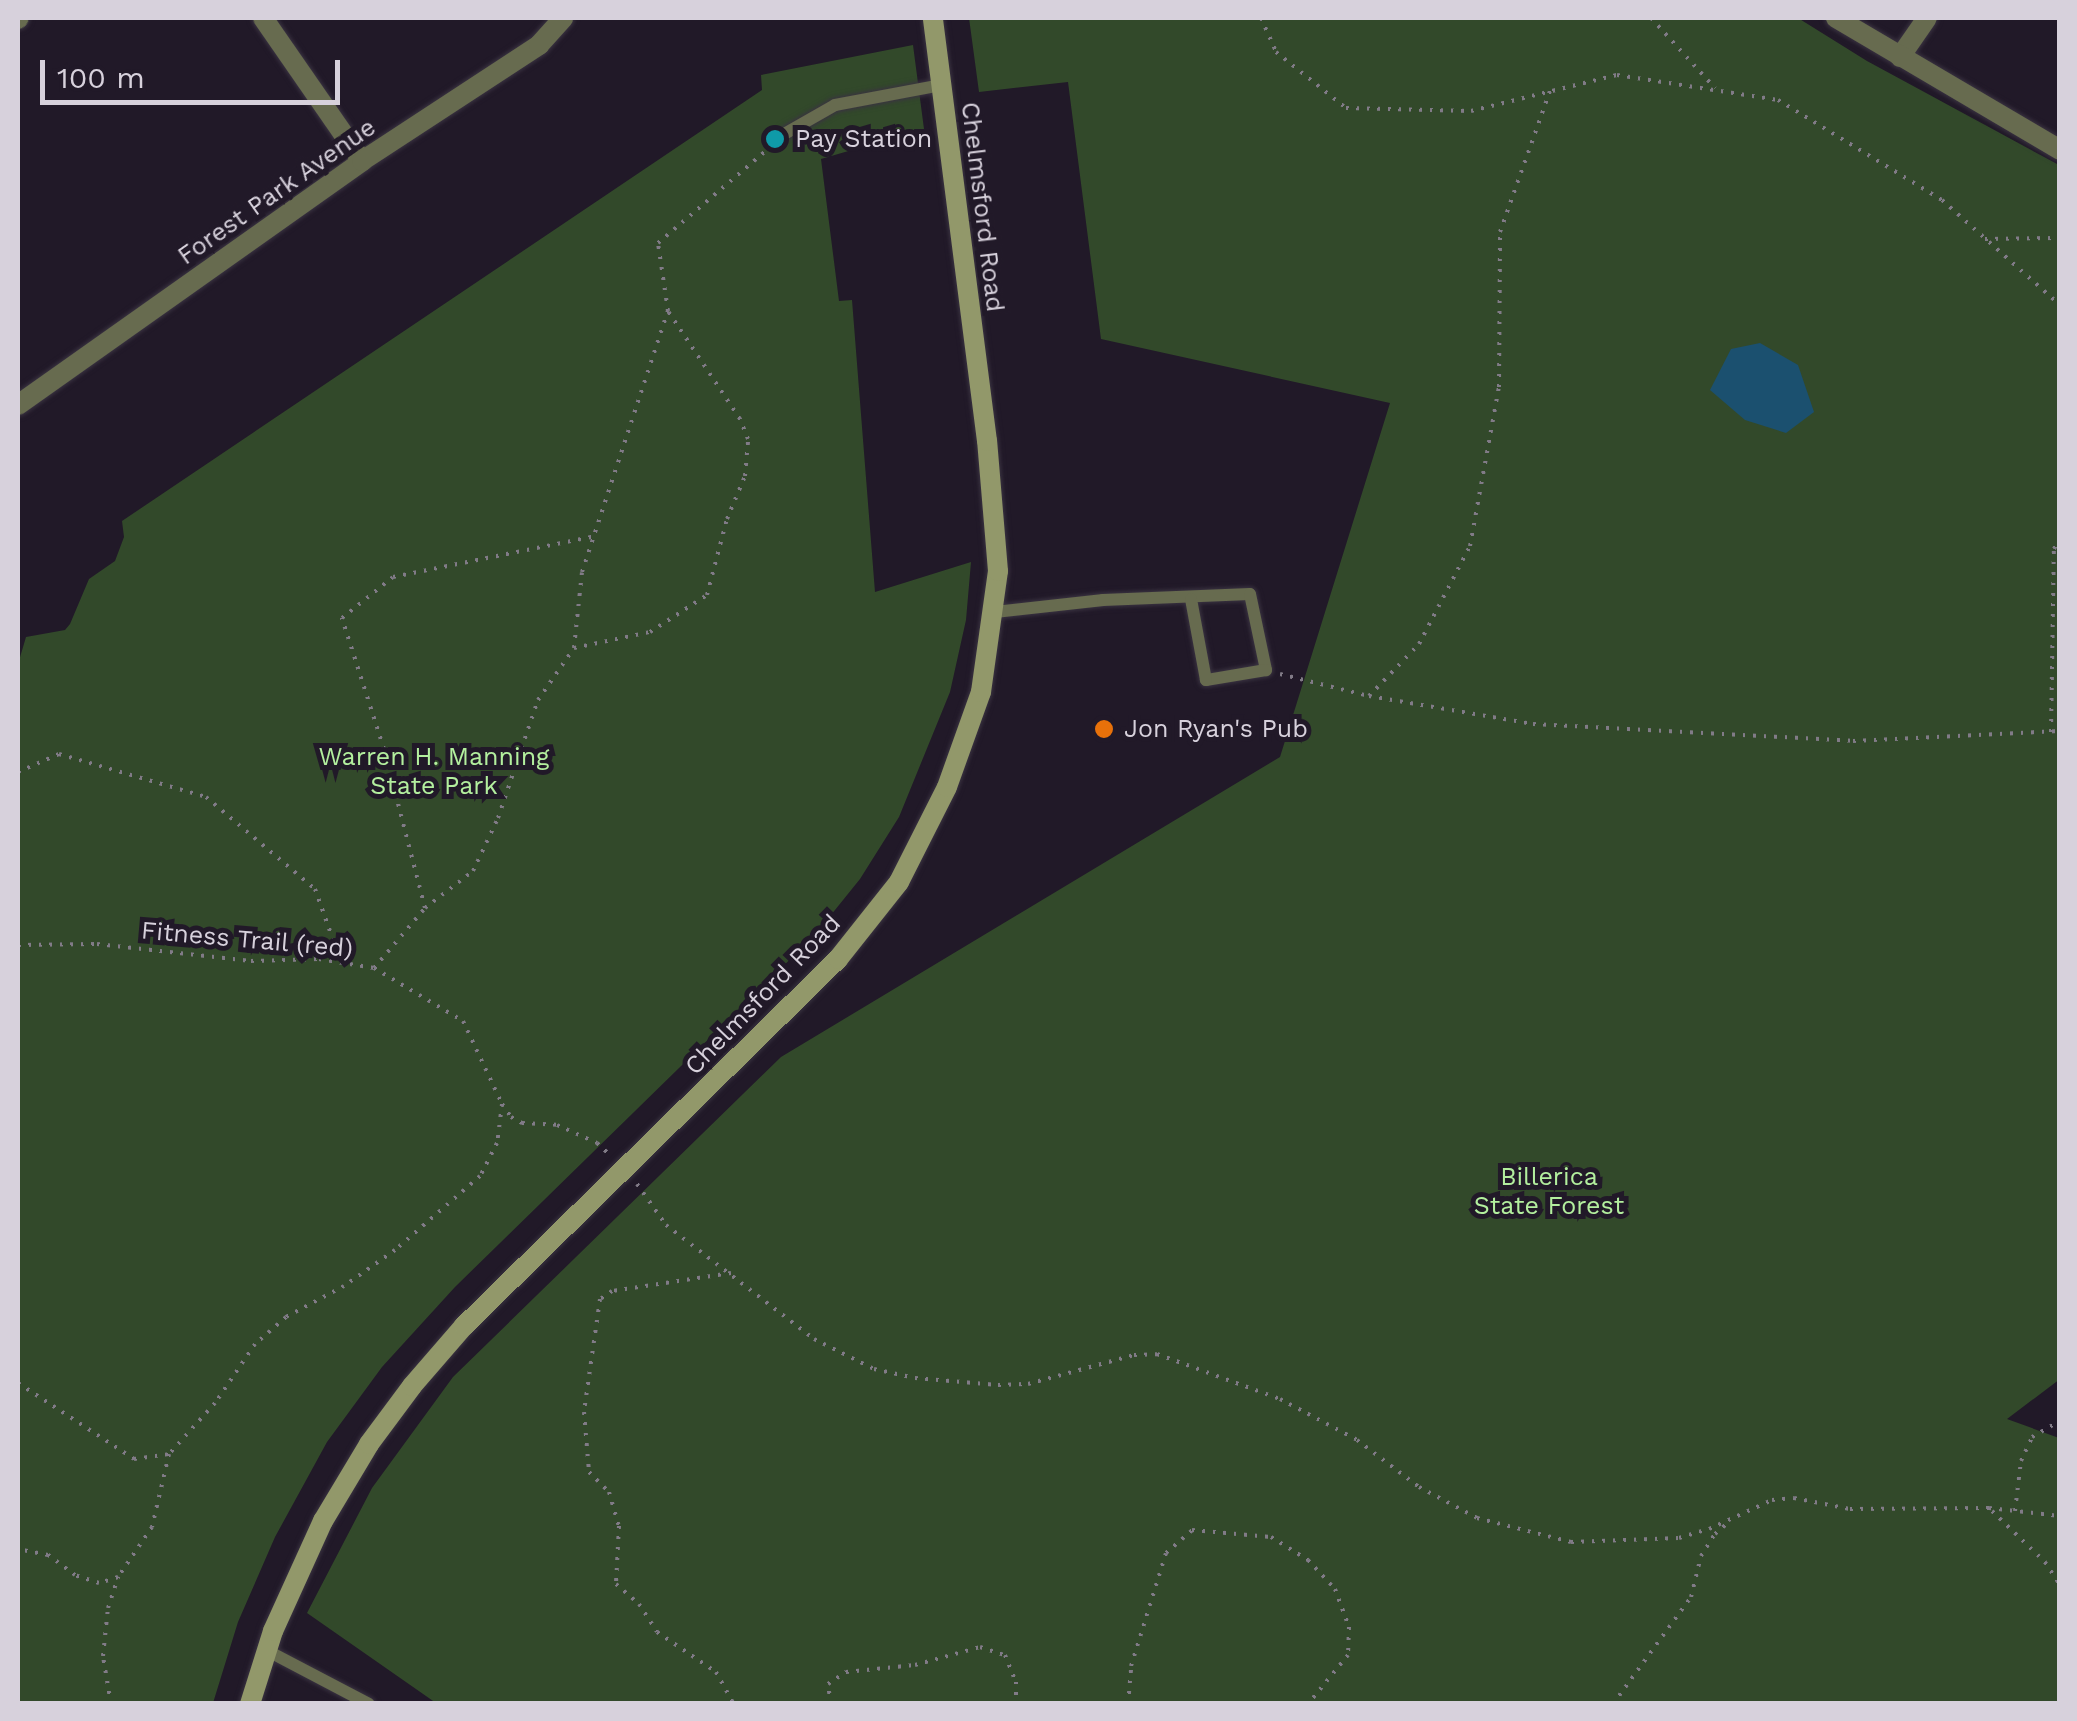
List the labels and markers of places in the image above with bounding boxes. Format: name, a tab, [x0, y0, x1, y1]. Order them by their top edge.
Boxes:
place label: Pay Station	[795, 124, 933, 154]
marker: Pay Station	[764, 128, 786, 150]
place label: Jon Ryan's Pub	[1124, 714, 1308, 744]
marker: Jon Ryan's Pub	[1093, 718, 1115, 740]

